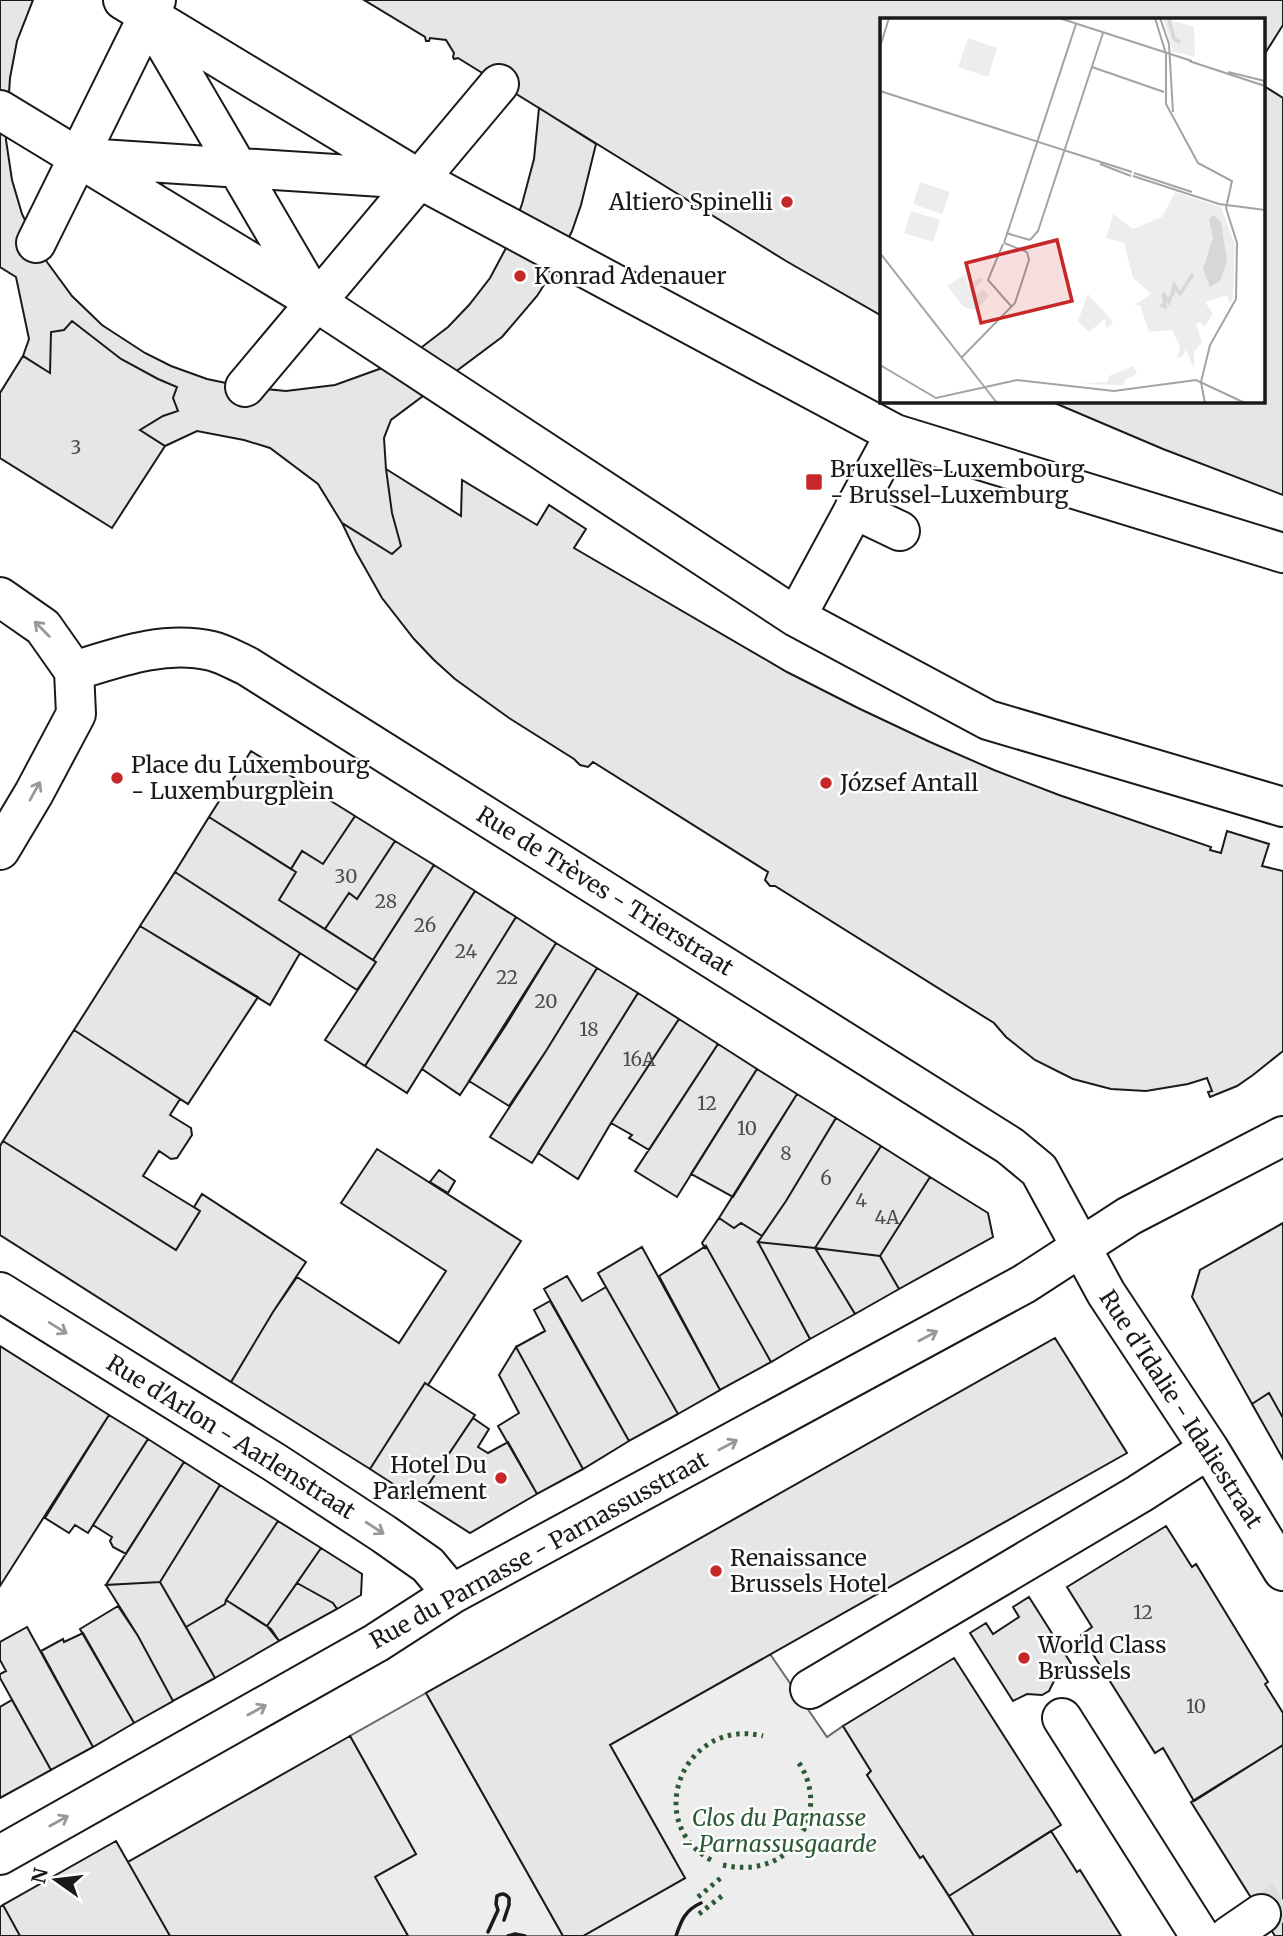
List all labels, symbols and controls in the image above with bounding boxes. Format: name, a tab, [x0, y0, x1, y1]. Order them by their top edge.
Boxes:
inset map	[880, 18, 1266, 402]
place label: Altiero Spinelli	[608, 187, 773, 216]
marker: Altiero Spinelli	[779, 194, 795, 210]
place label: Konrad Adenauer	[534, 261, 727, 290]
marker: Konrad Adenauer	[512, 268, 528, 284]
house number: 3	[71, 435, 81, 459]
place label: Bruxelles-Luxembourg - Brussel-Luxemburg	[830, 454, 1085, 509]
marker: Bruxelles-Luxembourg - Brussel-Luxemburg	[804, 472, 824, 492]
one-way arrow	[34, 620, 51, 638]
place label: Place du Luxembourg - Luxemburgplein	[131, 750, 370, 805]
place label: József Antall	[839, 768, 978, 797]
marker: Place du Luxembourg - Luxemburgplein	[109, 770, 125, 786]
marker: József Antall	[818, 775, 834, 791]
one-way arrow	[28, 782, 42, 802]
street label: Rue de Trèves - Trierstraat	[472, 799, 739, 982]
house number: 30	[335, 864, 357, 888]
house number: 28	[375, 889, 397, 913]
house number: 26	[414, 913, 436, 937]
house number: 24	[455, 939, 478, 963]
house number: 22	[496, 965, 518, 989]
house number: 20	[534, 989, 558, 1013]
house number: 18	[579, 1017, 599, 1041]
house number: 16A	[623, 1047, 656, 1071]
house number: 12	[697, 1091, 717, 1115]
house number: 10	[737, 1116, 757, 1140]
house number: 8	[780, 1141, 792, 1165]
house number: 6	[820, 1166, 832, 1190]
house number: 4	[855, 1188, 867, 1212]
house number: 4A	[875, 1205, 900, 1229]
street label: Rue d'Idalie - Idaliestraat	[1093, 1284, 1269, 1533]
one-way arrow	[48, 1321, 67, 1336]
one-way arrow	[917, 1329, 938, 1342]
street label: Rue d'Arlon - Aarlenstraat	[102, 1348, 361, 1525]
one-way arrow	[717, 1437, 738, 1451]
street label: Rue du Parnasse - Parnassusstraat	[365, 1444, 713, 1655]
place label: Hotel Du Parlement	[373, 1450, 487, 1505]
marker: Hotel Du Parlement	[493, 1470, 509, 1486]
one-way arrow	[365, 1521, 384, 1535]
place label: Renaissance Brussels Hotel	[730, 1543, 888, 1598]
marker: Renaissance Brussels Hotel	[708, 1563, 724, 1579]
house number: 12	[1133, 1600, 1153, 1624]
place label: World Class Brussels	[1037, 1630, 1166, 1685]
marker: World Class Brussels	[1016, 1650, 1032, 1666]
house number: 10	[1186, 1694, 1206, 1718]
one-way arrow	[247, 1702, 267, 1716]
park label: Clos du Parnasse - Parnassusgaarde	[681, 1803, 877, 1858]
one-way arrow	[49, 1814, 69, 1828]
north arrow	[21, 1845, 91, 1915]
text: N	[26, 1866, 53, 1886]

